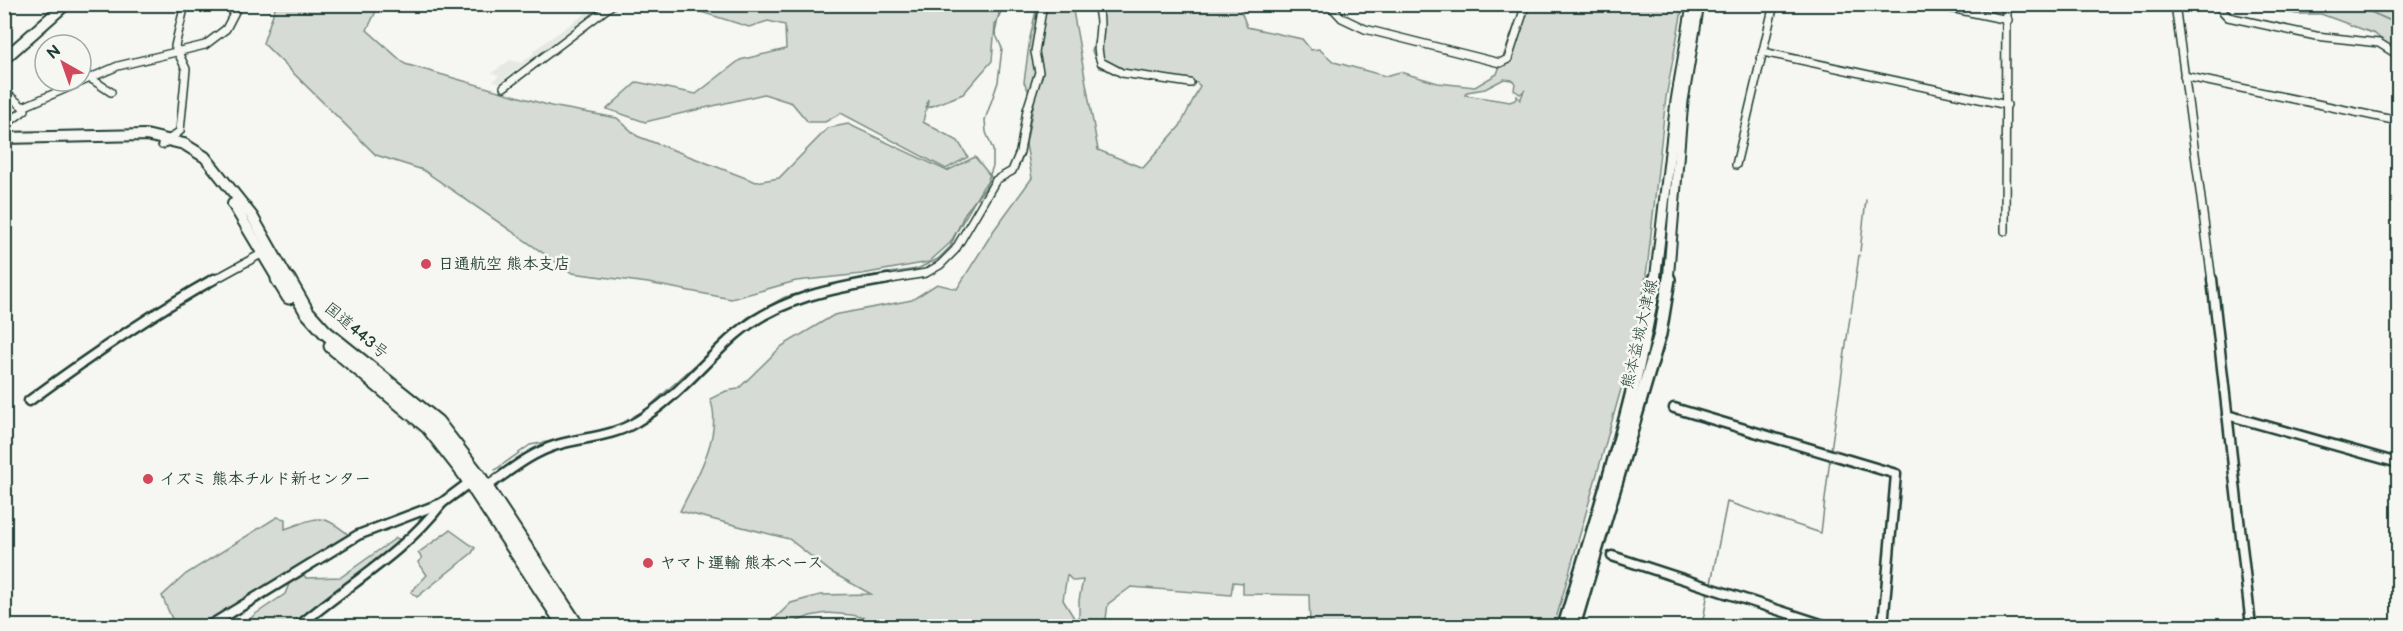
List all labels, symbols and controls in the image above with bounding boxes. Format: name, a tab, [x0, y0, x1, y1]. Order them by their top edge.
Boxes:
north arrow	[33, 33, 93, 93]
text: N	[44, 42, 65, 64]
place label: 日通航空 熊本支店	[438, 255, 570, 274]
marker: 日通航空 熊本支店	[419, 257, 433, 271]
street label: 熊本益城大津線	[1618, 277, 1662, 391]
street label: 国道443号	[320, 299, 392, 363]
place label: イズミ 熊本チルド新センター	[160, 470, 371, 489]
marker: イズミ 熊本チルド新センター	[141, 472, 155, 486]
place label: ヤマト運輸 熊本ベース	[660, 554, 823, 573]
marker: ヤマト運輸 熊本ベース	[641, 556, 655, 570]

